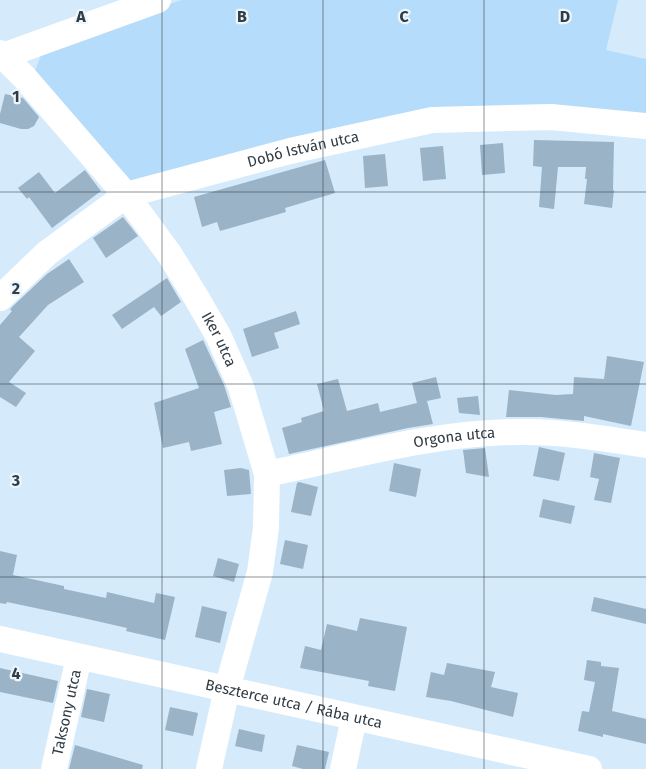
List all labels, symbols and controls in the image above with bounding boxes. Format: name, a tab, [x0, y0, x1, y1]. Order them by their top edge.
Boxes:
text: A	[75, 7, 86, 26]
text: B	[237, 7, 247, 26]
text: C	[399, 7, 409, 26]
text: D	[560, 7, 570, 26]
text: 1	[12, 87, 20, 106]
street label: Dobó István utca	[245, 127, 361, 171]
text: 2	[12, 279, 20, 298]
street label: Iker utca	[198, 309, 240, 370]
street label: Orgona utca	[412, 424, 496, 451]
text: 3	[11, 471, 20, 490]
text: 4	[11, 664, 21, 683]
street label: Taksony utca	[48, 668, 85, 757]
street label: Beszterce utca / Rába utca	[204, 676, 384, 732]

